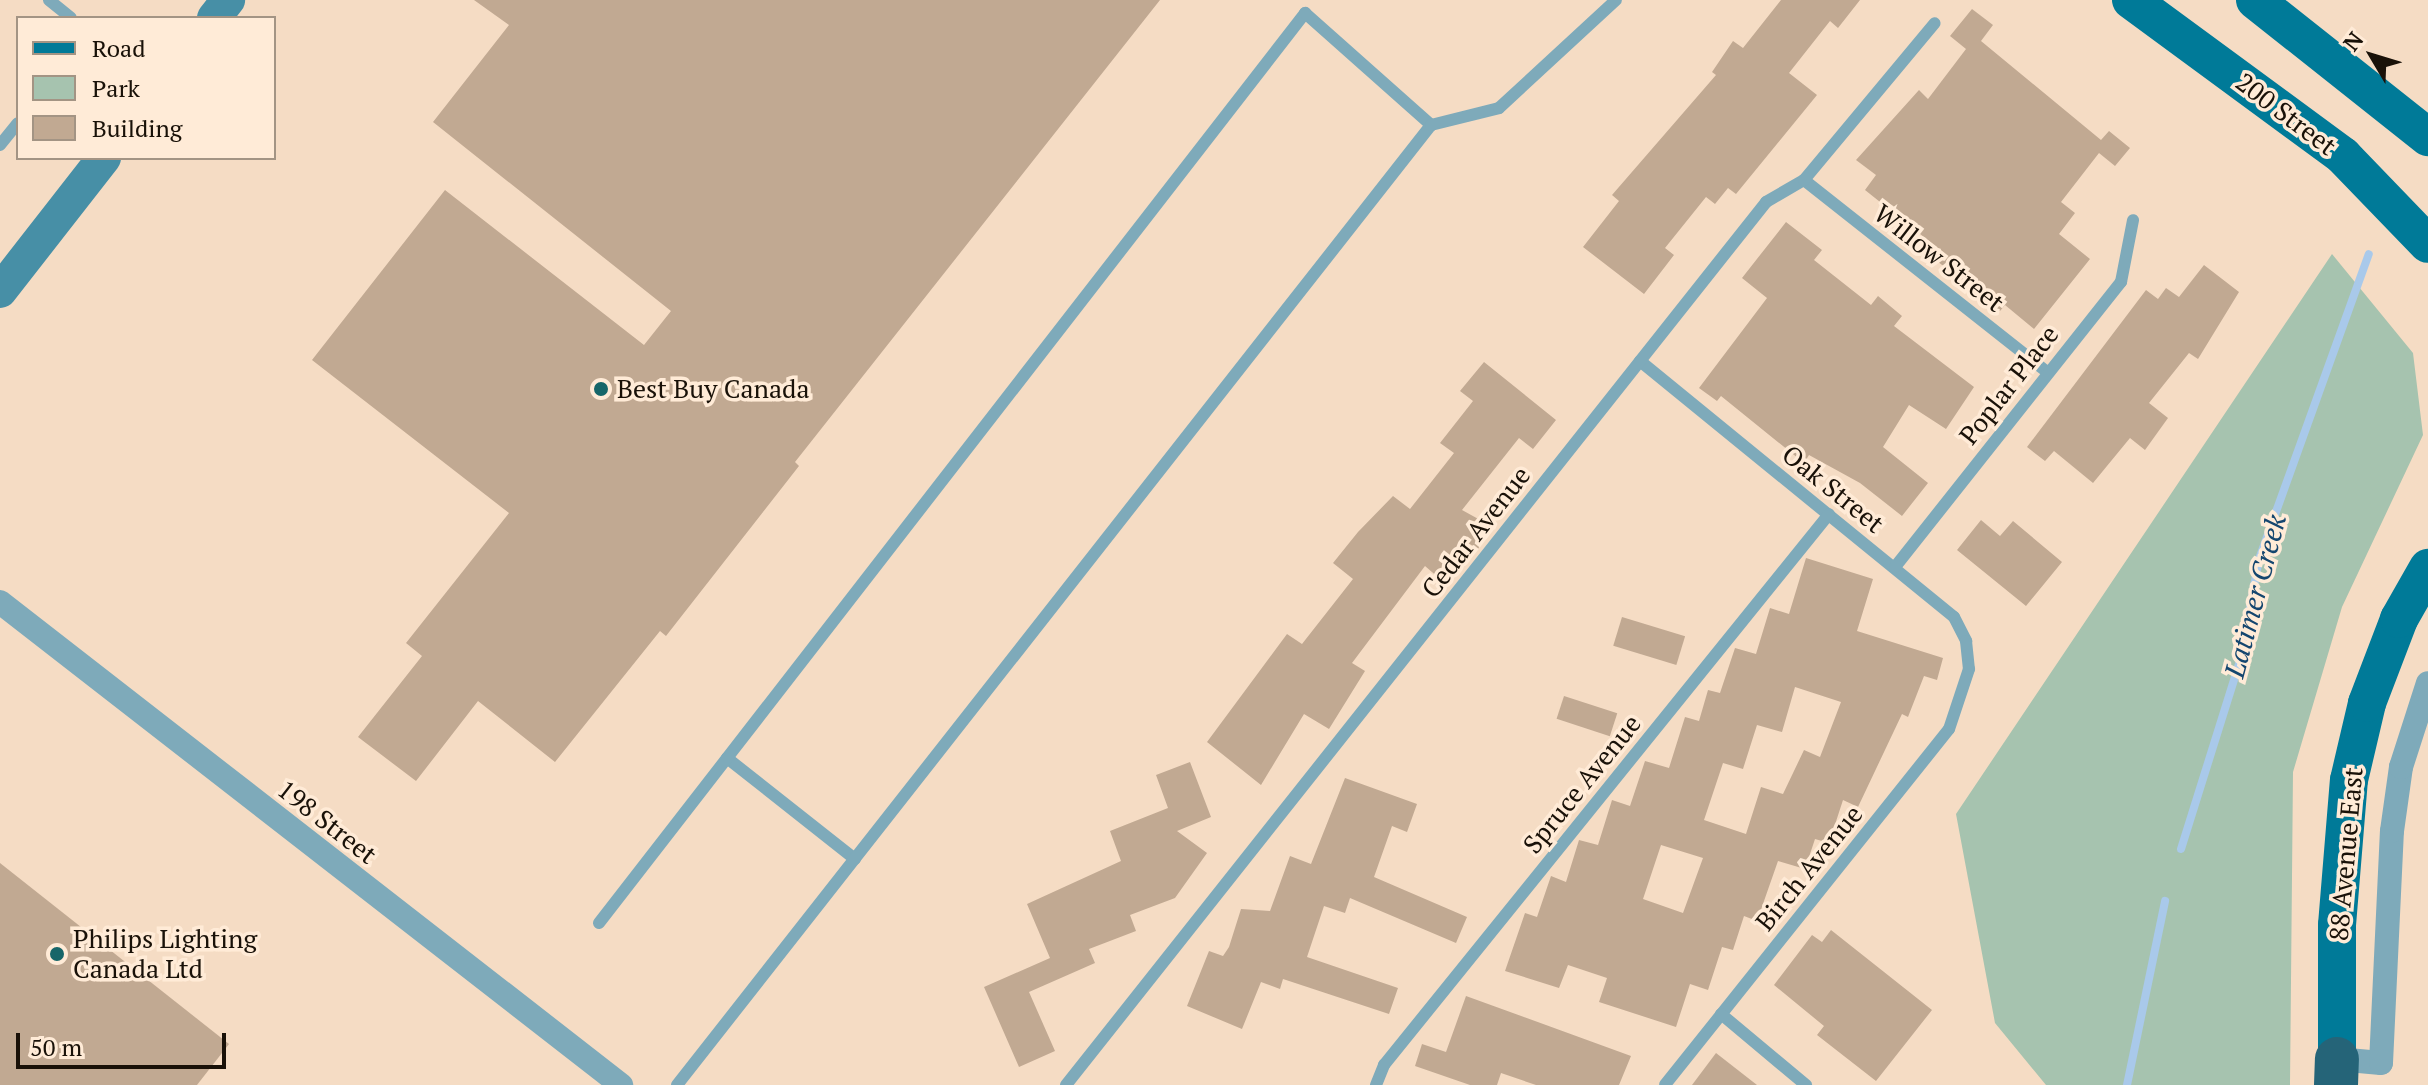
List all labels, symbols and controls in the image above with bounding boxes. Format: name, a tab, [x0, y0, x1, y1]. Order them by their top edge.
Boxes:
legend	[16, 16, 276, 160]
north arrow	[2332, 16, 2412, 96]
text: N	[2336, 25, 2369, 56]
text: Road	[92, 32, 146, 64]
street label: 200 Street	[2230, 66, 2342, 162]
text: Park	[92, 72, 140, 104]
text: Building	[92, 112, 182, 144]
street label: Willow Street	[1868, 198, 2010, 318]
street label: Poplar Place	[1953, 319, 2065, 451]
place label: Best Buy Canada	[617, 373, 810, 405]
marker: Best Buy Canada	[592, 380, 610, 398]
street label: Oak Street	[1776, 439, 1890, 539]
street label: Cedar Avenue	[1415, 460, 1537, 604]
water label: Latimer Creek	[2217, 511, 2293, 681]
street label: Spruce Avenue	[1516, 708, 1648, 860]
street label: 88 Avenue East	[2323, 766, 2369, 942]
street label: 198 Street	[271, 774, 383, 870]
street label: Birch Avenue	[1749, 799, 1869, 937]
place label: Philips Lighting Canada Ltd	[73, 923, 257, 984]
marker: Philips Lighting Canada Ltd	[48, 945, 66, 963]
scale bar	[20, 1017, 230, 1067]
text: 50 m	[30, 1031, 82, 1063]

